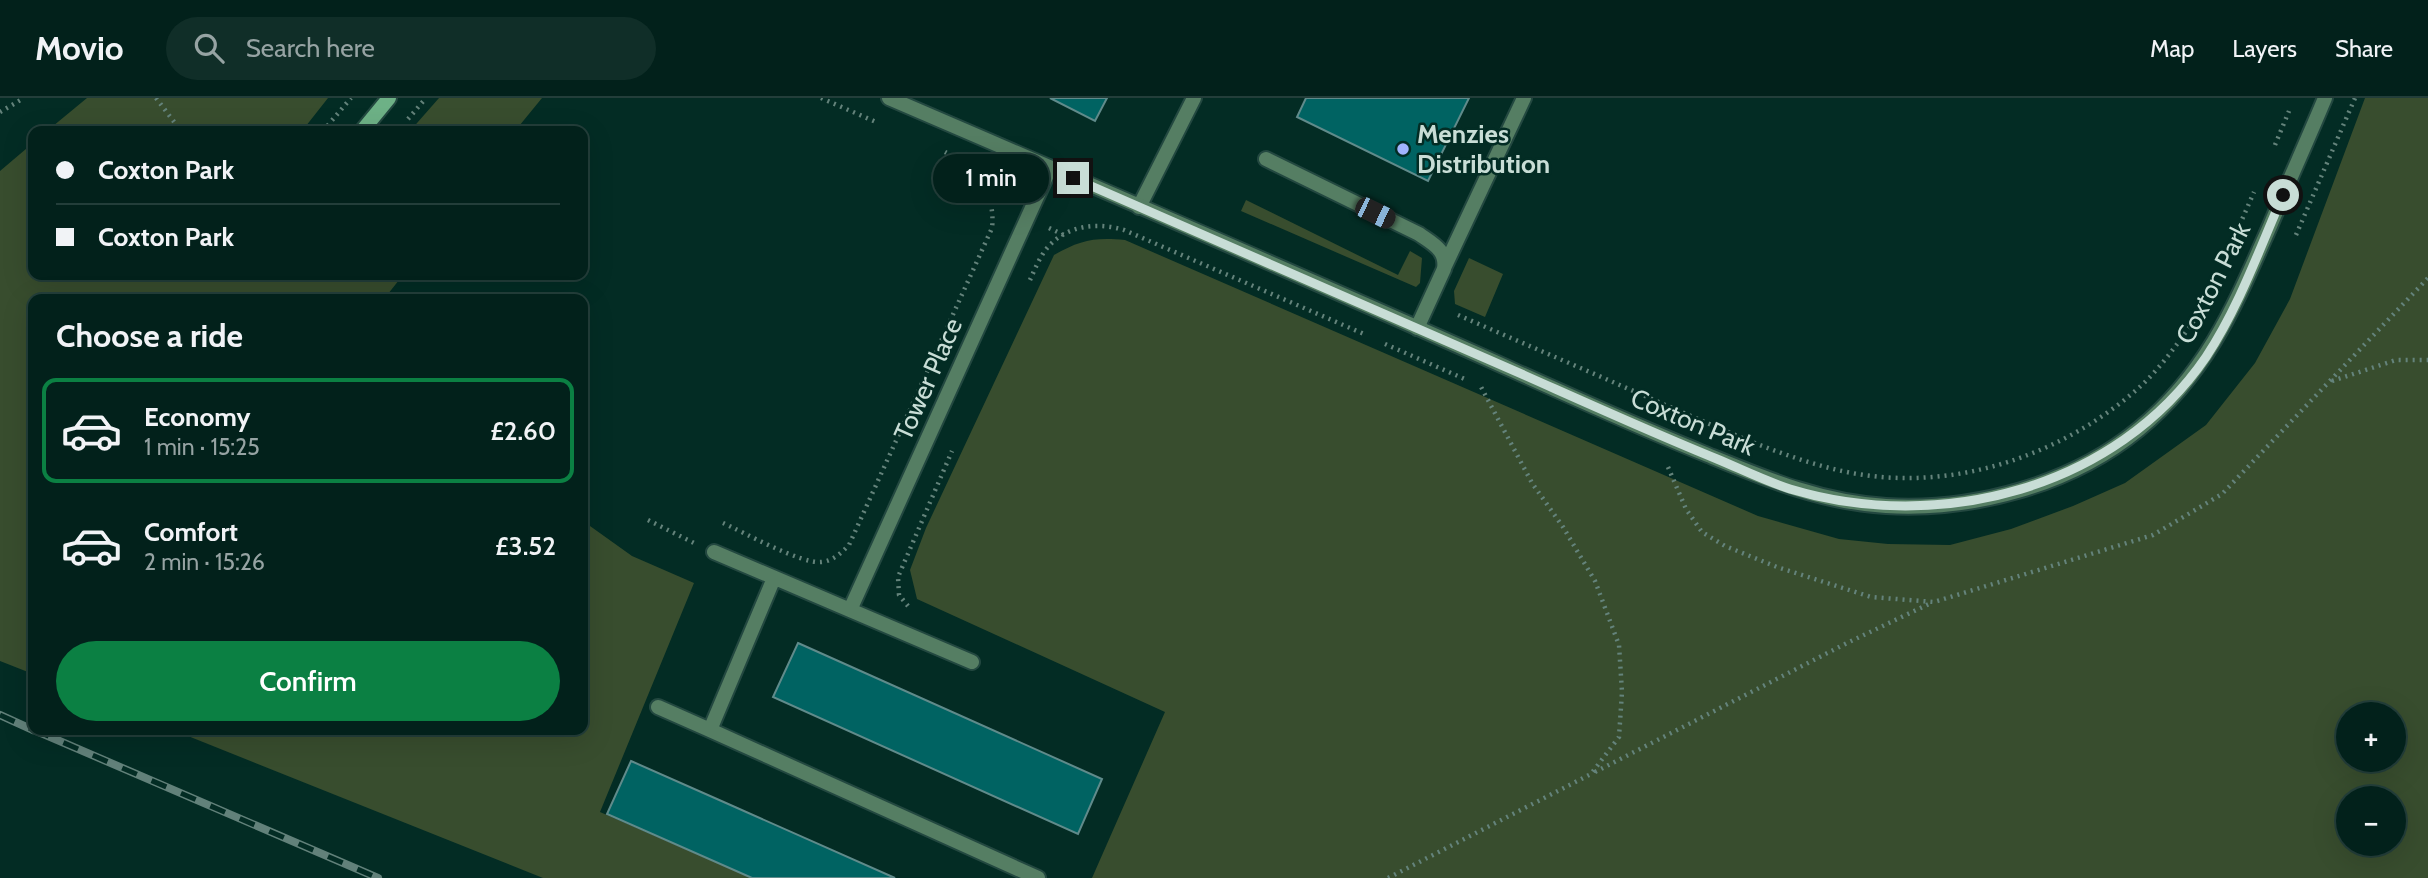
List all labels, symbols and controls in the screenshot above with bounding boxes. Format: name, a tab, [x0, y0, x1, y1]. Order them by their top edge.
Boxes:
search box	[166, 17, 656, 80]
text: Movio	[35, 28, 124, 68]
icon: search	[190, 29, 228, 67]
text: Search here	[246, 32, 375, 64]
text: Map	[2150, 34, 2194, 63]
text: Layers	[2232, 34, 2297, 63]
text: Share	[2335, 34, 2393, 63]
place label: Menzies Distribution	[1417, 118, 1550, 180]
marker: Menzies Distribution	[1395, 141, 1411, 157]
text: Coxton Park	[98, 154, 234, 186]
callout: 1 min	[933, 154, 1048, 202]
route end	[1057, 162, 1089, 194]
text: 1 min	[965, 164, 1017, 192]
route start	[2267, 179, 2299, 211]
car	[1352, 194, 1399, 232]
street label: Coxton Park	[2169, 217, 2257, 349]
text: Coxton Park	[98, 221, 234, 253]
street label: Tower Place	[887, 313, 969, 445]
text: Choose a ride	[56, 316, 243, 355]
street label: Coxton Park	[1626, 381, 1760, 463]
icon: car	[60, 399, 123, 462]
text: Economy	[144, 401, 250, 433]
text: £2.60	[490, 415, 556, 447]
text: 1 min · 15:25	[144, 433, 260, 461]
icon: car	[60, 514, 123, 577]
text: Comfort	[144, 516, 238, 548]
text: £3.52	[495, 530, 556, 562]
text: 2 min · 15:26	[144, 548, 265, 576]
button: Confirm	[56, 641, 560, 721]
map controls	[2336, 702, 2406, 856]
button: +	[2336, 702, 2406, 772]
button: −	[2336, 786, 2406, 856]

